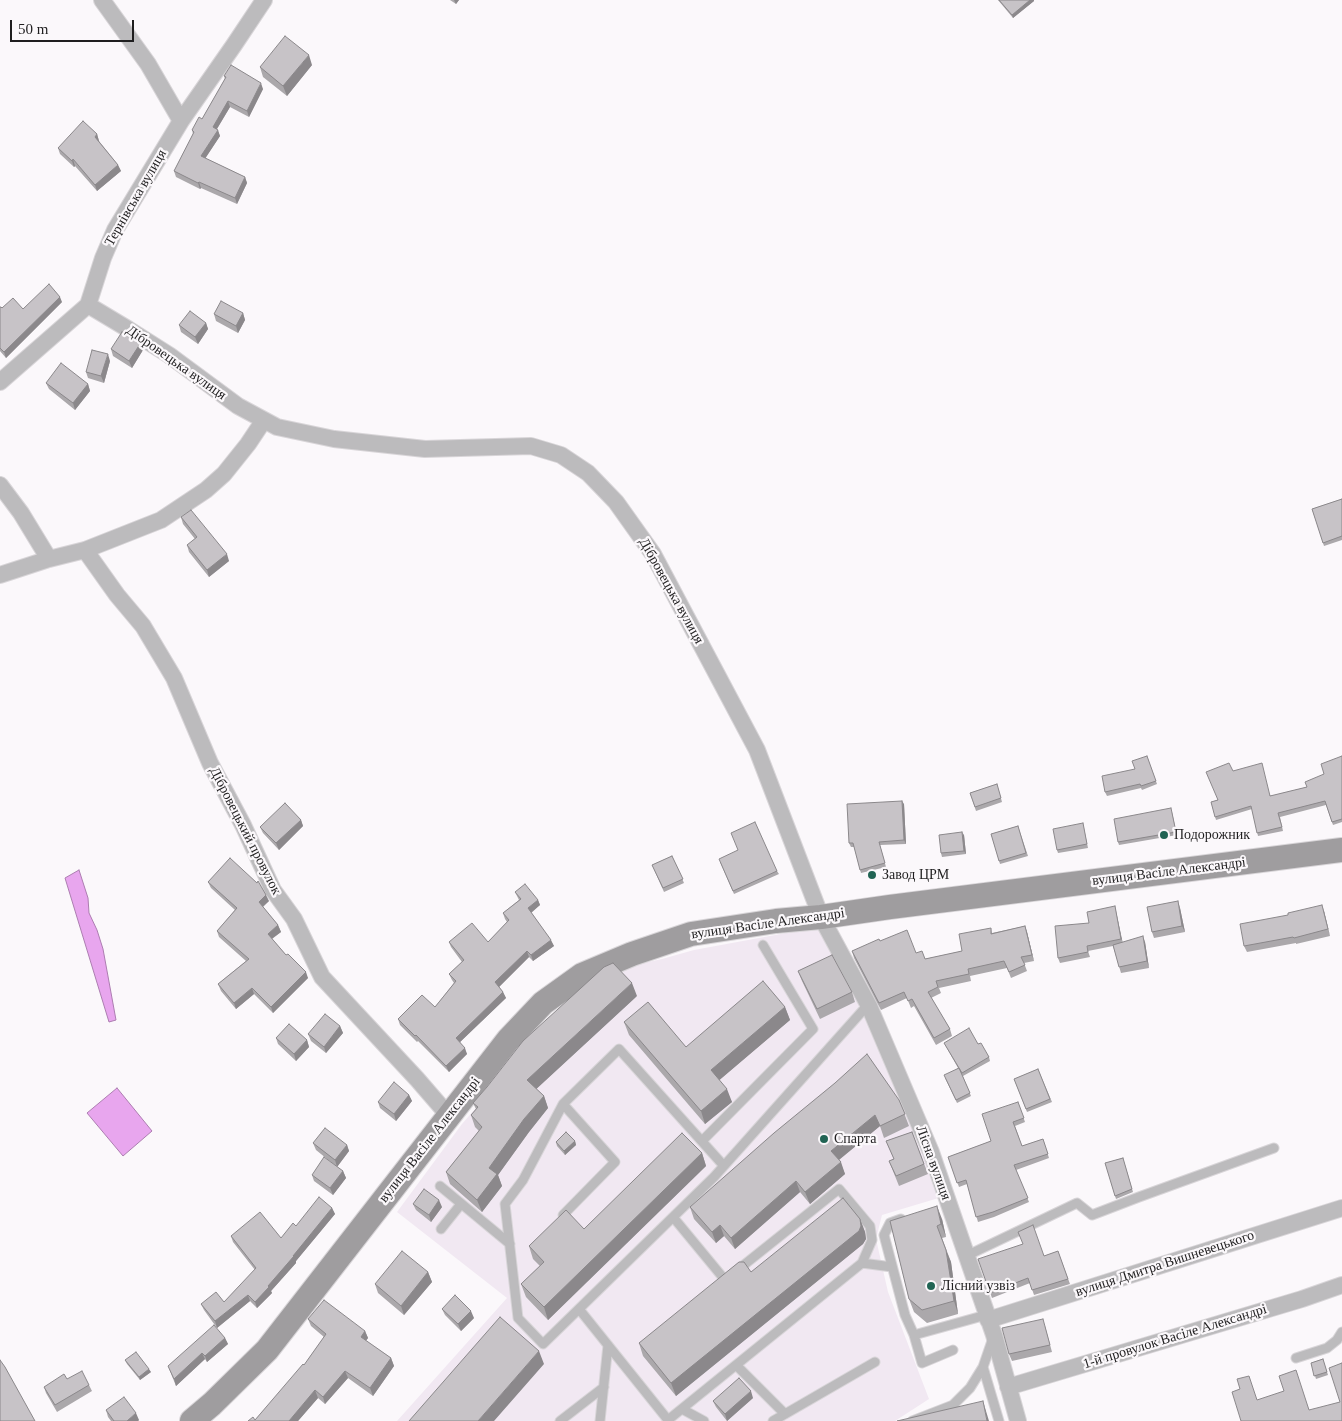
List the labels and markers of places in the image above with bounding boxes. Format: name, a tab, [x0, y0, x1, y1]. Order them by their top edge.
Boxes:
place label: Подорожник	[1174, 827, 1250, 843]
marker: Подорожник	[1158, 829, 1170, 841]
place label: Завод ЦРМ	[882, 867, 949, 883]
marker: Завод ЦРМ	[866, 869, 878, 881]
place label: Спарта	[834, 1131, 876, 1147]
marker: Спарта	[818, 1133, 830, 1145]
place label: Лісний узвіз	[941, 1278, 1015, 1294]
marker: Лісний узвіз	[925, 1280, 937, 1292]

